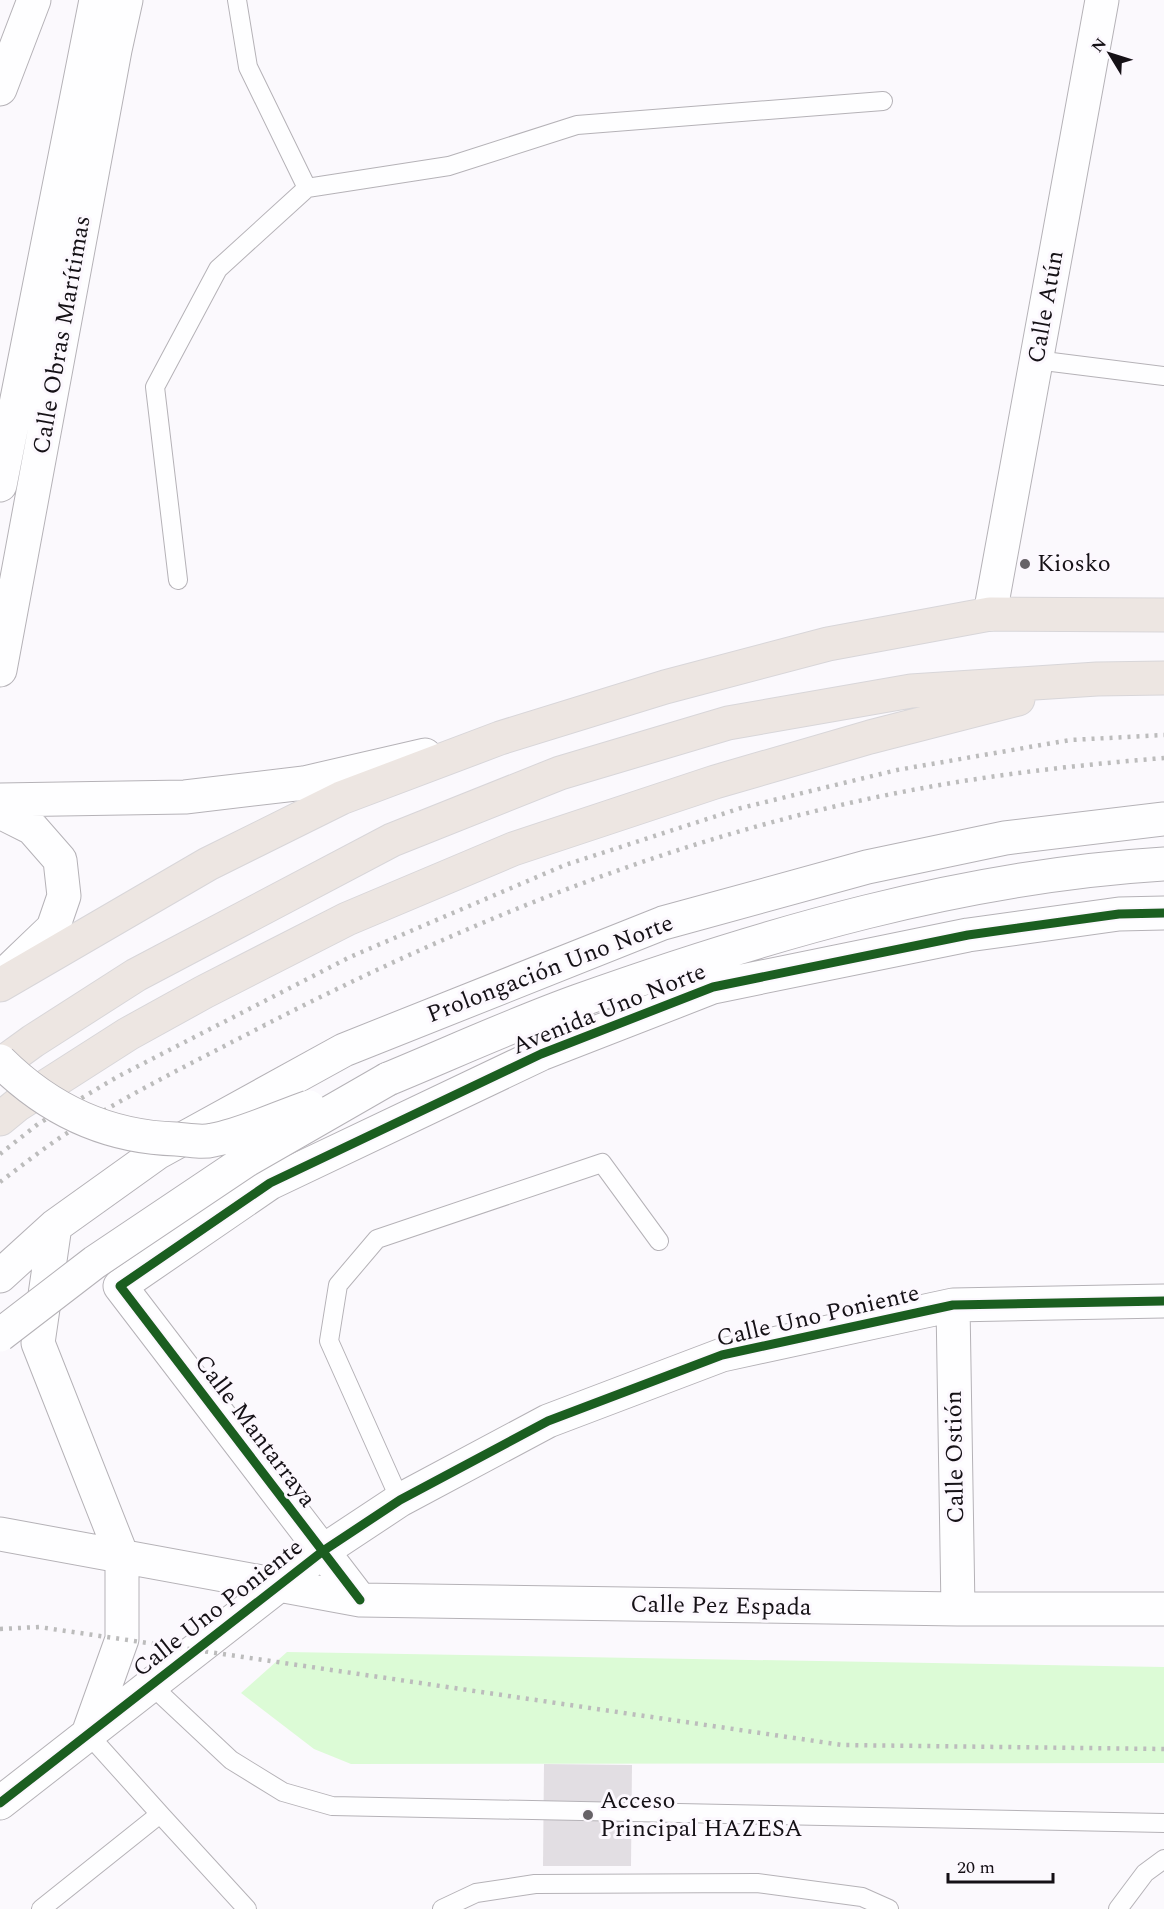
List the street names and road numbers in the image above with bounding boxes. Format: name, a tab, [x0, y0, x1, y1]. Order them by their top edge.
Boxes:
street label: Calle Obras Marítimas	[23, 213, 101, 457]
street label: Calle Atún	[1018, 248, 1074, 366]
street label: Prolongación Uno Norte	[421, 905, 679, 1033]
street label: Avenida Uno Norte	[507, 954, 711, 1064]
street label: Calle Uno Poniente	[713, 1275, 923, 1357]
street label: Calle Mantarraya	[185, 1347, 325, 1515]
street label: Calle Ostión	[936, 1390, 974, 1524]
street label: Calle Uno Poniente	[125, 1530, 311, 1686]
street label: Calle Pez Espada	[630, 1586, 812, 1626]

